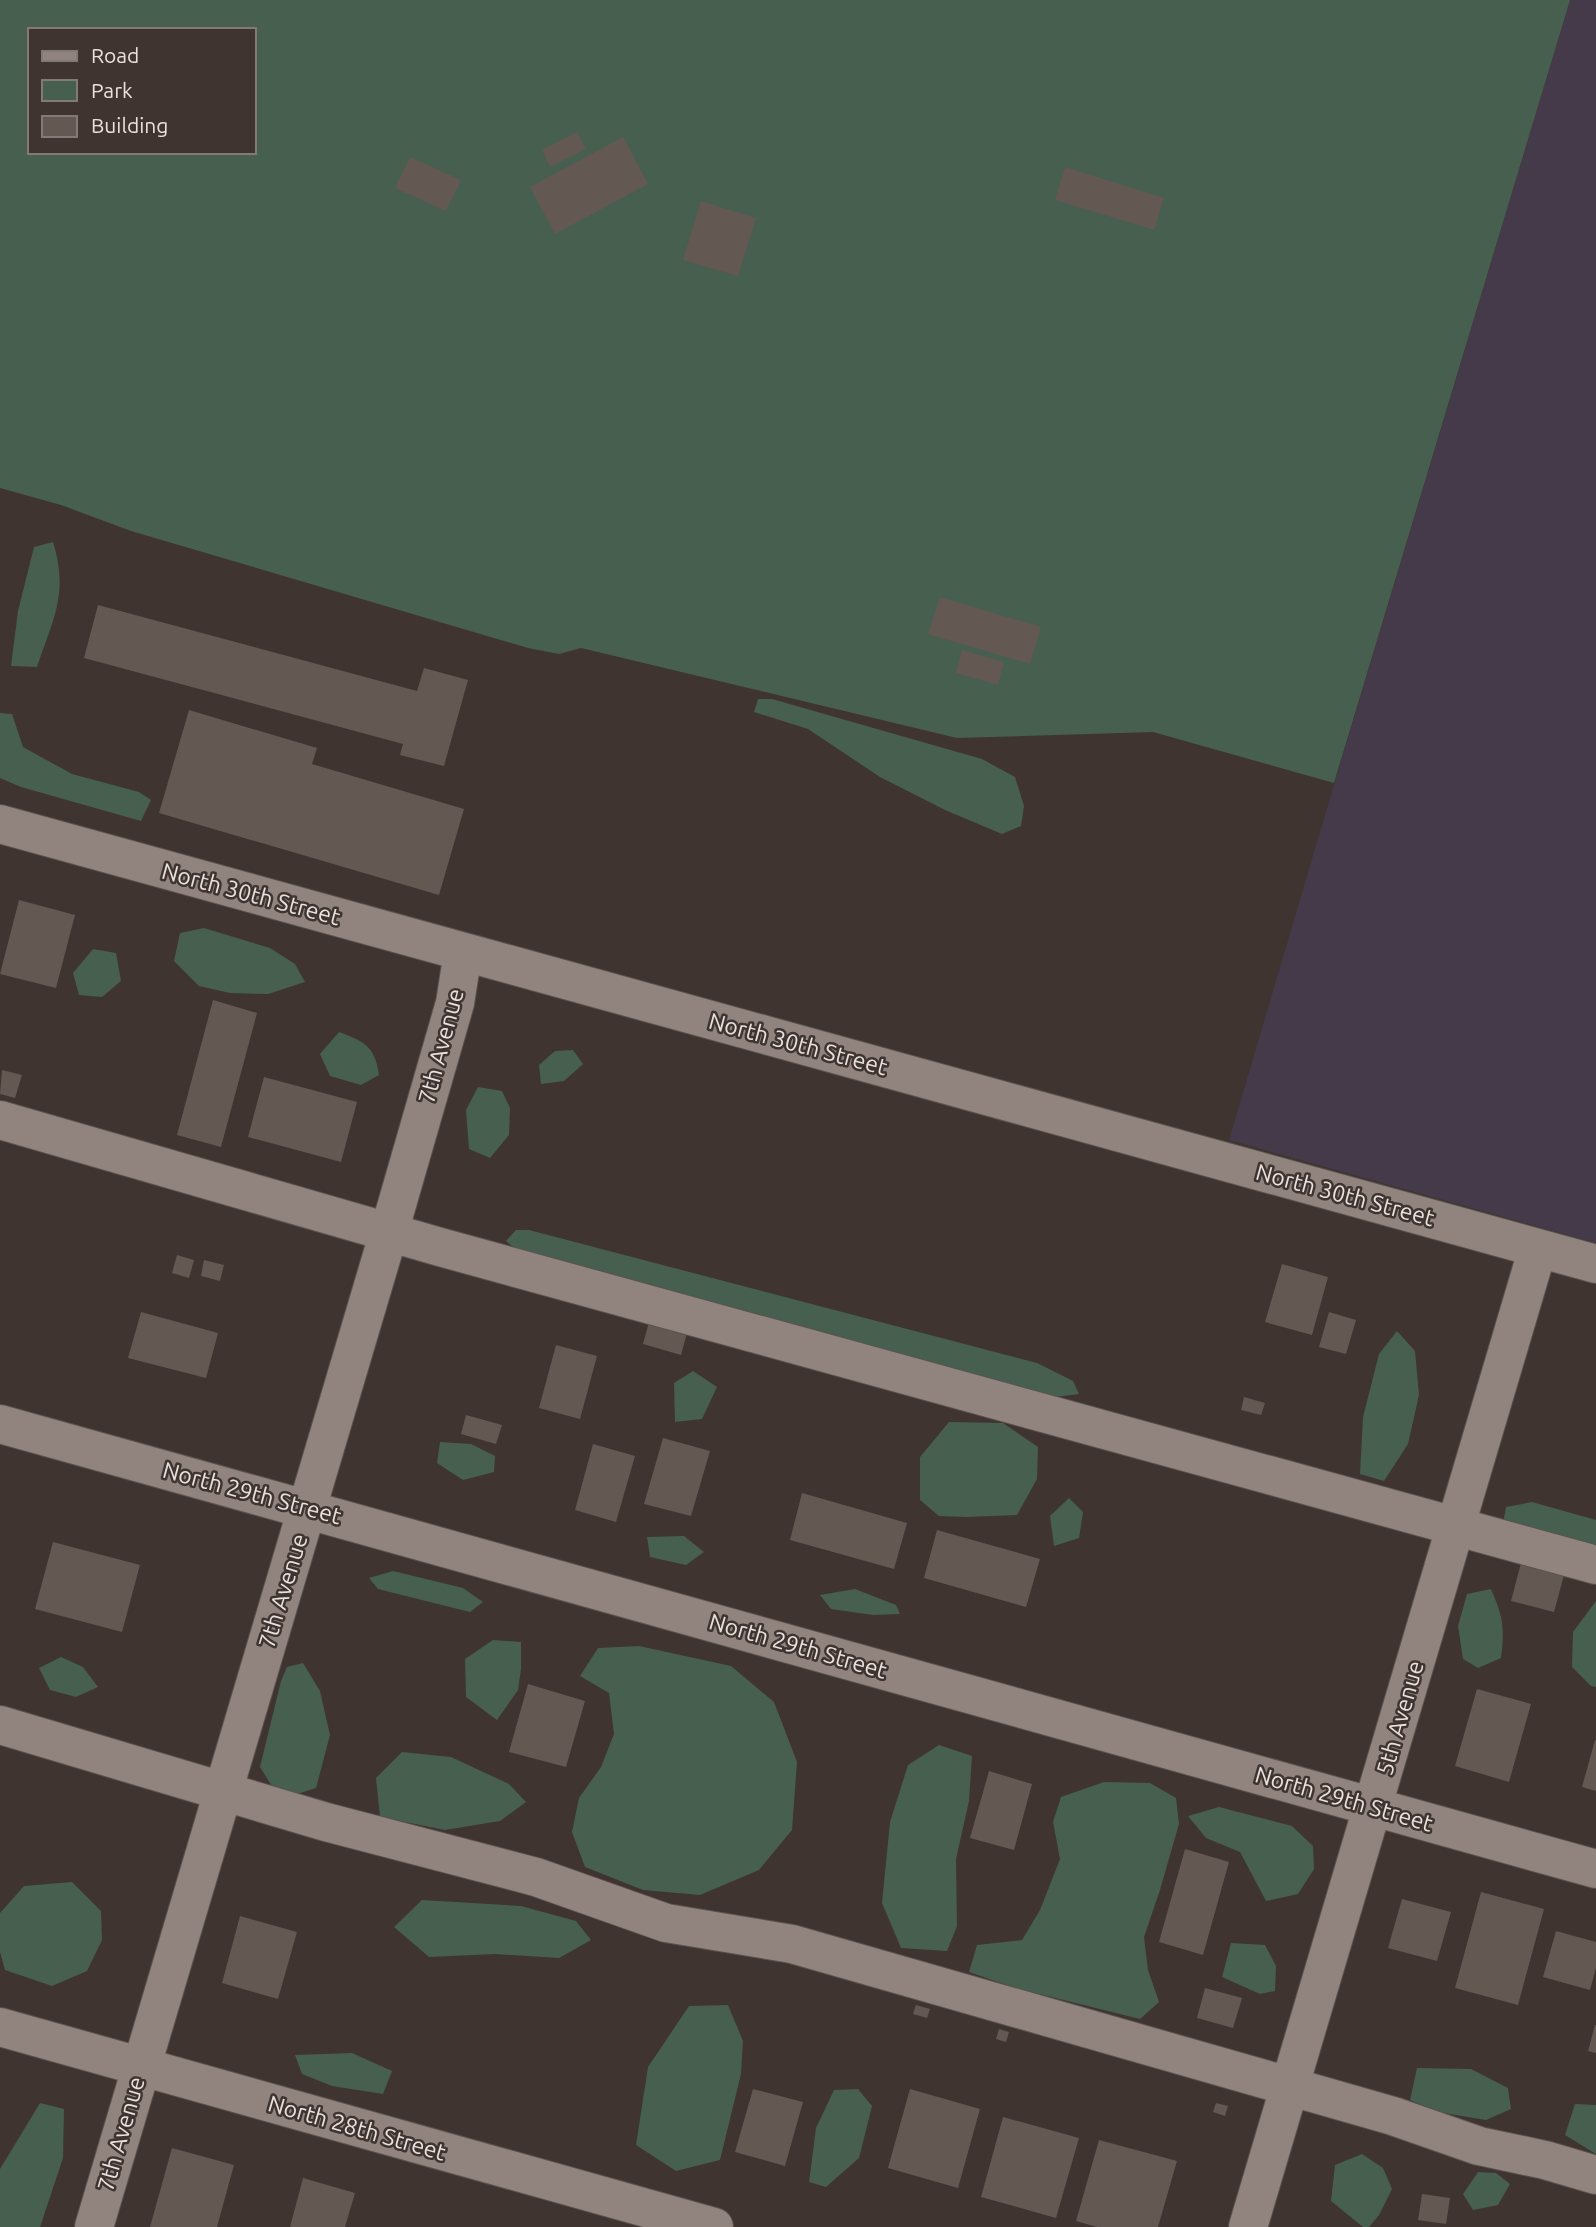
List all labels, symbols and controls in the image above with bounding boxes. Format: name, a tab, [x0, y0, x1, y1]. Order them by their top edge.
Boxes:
legend	[28, 28, 256, 154]
text: Road	[91, 43, 139, 67]
text: Park	[91, 78, 133, 102]
text: Building	[91, 113, 168, 137]
street label: North 30th Street	[159, 858, 343, 929]
street label: 7th Avenue	[413, 986, 468, 1106]
street label: North 30th Street	[706, 1008, 890, 1079]
street label: North 30th Street	[1253, 1159, 1437, 1230]
street label: North 29th Street	[160, 1457, 344, 1528]
street label: 7th Avenue	[253, 1531, 312, 1651]
street label: North 29th Street	[706, 1608, 890, 1683]
street label: 5th Avenue	[1371, 1658, 1428, 1778]
street label: North 29th Street	[1252, 1761, 1436, 1836]
street label: 7th Avenue	[92, 2074, 149, 2194]
street label: North 28th Street	[265, 2090, 449, 2165]

